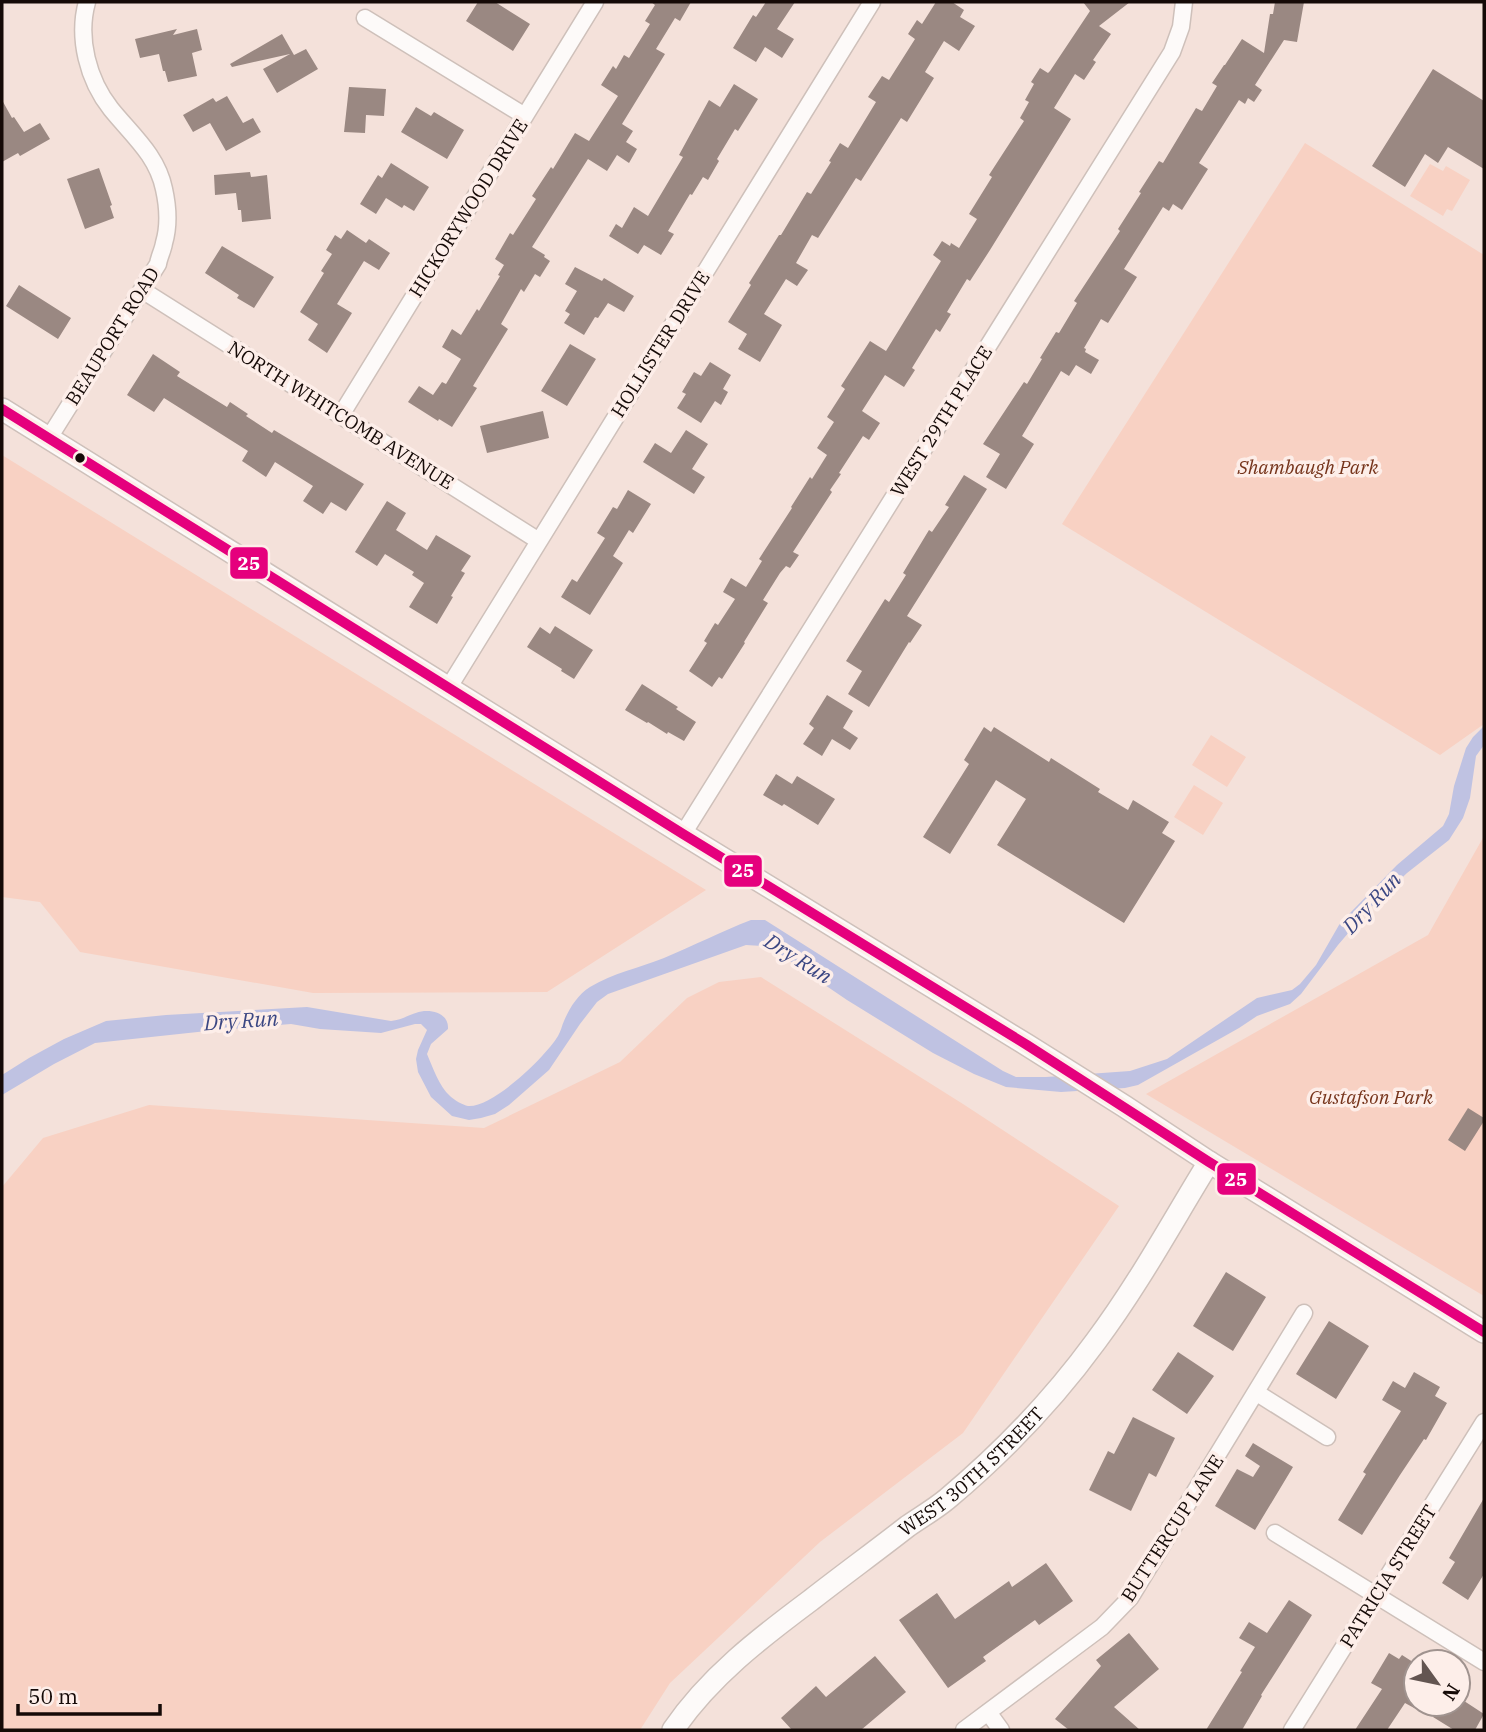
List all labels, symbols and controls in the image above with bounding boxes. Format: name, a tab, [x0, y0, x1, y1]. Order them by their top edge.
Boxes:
street label: HICKORYWOOD DRIVE	[403, 114, 533, 302]
street label: BEAUPORT ROAD	[60, 263, 164, 409]
street label: HOLLISTER DRIVE	[605, 266, 715, 422]
street label: NORTH WHITCOMB AVENUE	[224, 335, 458, 495]
street label: WEST 29TH PLACE	[885, 341, 997, 501]
unlabelled marker	[73, 451, 87, 465]
park label: Shambaugh Park	[1236, 455, 1379, 479]
line badge: 25	[229, 546, 269, 580]
text: 25	[238, 551, 260, 575]
line badge: 25	[723, 854, 763, 888]
text: 25	[732, 858, 754, 882]
water label: Dry Run	[1335, 866, 1407, 940]
water label: Dry Run	[759, 926, 838, 990]
water label: Dry Run	[202, 1003, 279, 1037]
park label: Gustafson Park	[1309, 1085, 1434, 1109]
line badge: 25	[1216, 1162, 1257, 1196]
text: 25	[1225, 1167, 1247, 1191]
street label: WEST 30TH STREET	[893, 1402, 1049, 1541]
street label: BUTTERCUP LANE	[1115, 1450, 1229, 1606]
street label: PATRICIA STREET	[1334, 1500, 1442, 1652]
north arrow	[1402, 1648, 1472, 1718]
scale bar	[18, 1672, 159, 1716]
text: N	[1437, 1679, 1465, 1705]
text: 50 m	[28, 1682, 78, 1710]

